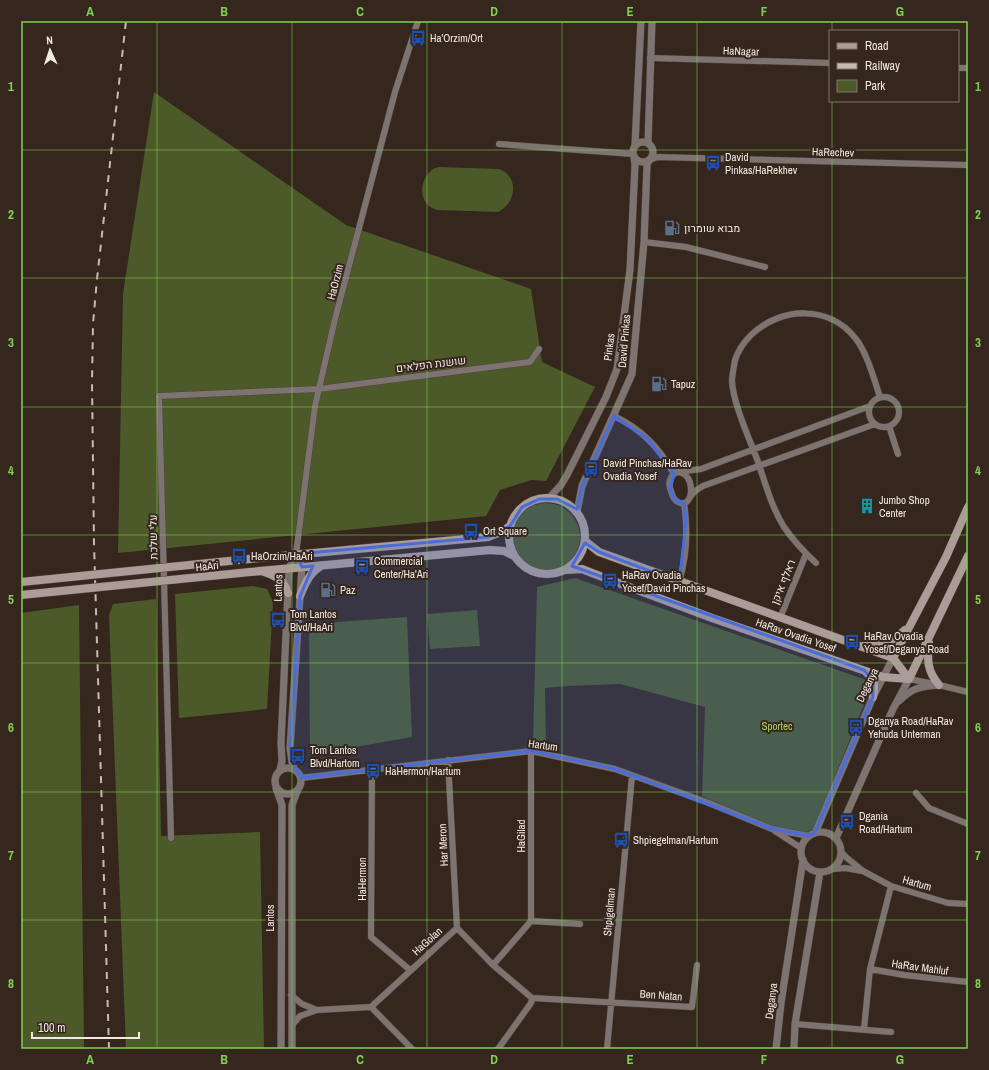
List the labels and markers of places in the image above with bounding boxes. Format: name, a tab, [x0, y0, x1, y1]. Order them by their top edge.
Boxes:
bus stop icon: Ha'Orzim/Ort	[409, 29, 427, 47]
place label: Ha'Orzim/Ort	[430, 31, 483, 45]
place label: David Pinkas/HaRekhev	[725, 150, 798, 177]
bus stop icon: David Pinkas/HaRekhev	[704, 154, 722, 172]
fuel station icon: מבוא שומרון	[663, 219, 681, 237]
place label: מבוא שומרון	[684, 221, 740, 235]
fuel station icon: Tapuz	[650, 375, 668, 393]
place label: Tapuz	[671, 377, 696, 391]
place label: David Pinchas/HaRav Ovadia Yosef	[603, 456, 692, 483]
bus stop icon: David Pinchas/HaRav Ovadia Yosef	[582, 460, 600, 478]
place label: Jumbo Shop Center	[879, 493, 930, 520]
building icon: Jumbo Shop Center	[858, 497, 876, 515]
bus stop icon: Ort Square	[462, 522, 480, 540]
place label: Ort Square	[483, 524, 527, 538]
bus stop icon: HaOrzim/HaAri	[230, 547, 248, 565]
place label: HaOrzim/HaAri	[251, 549, 313, 563]
place label: Commercial Center/Ha'Ari	[374, 554, 428, 581]
bus stop icon: Commercial Center/Ha'Ari	[353, 558, 371, 576]
place label: HaRav Ovadia Yosef/David Pinchas	[622, 568, 706, 595]
bus stop icon: HaRav Ovadia Yosef/David Pinchas	[601, 572, 619, 590]
fuel station icon: Paz	[319, 581, 337, 599]
place label: Paz	[340, 583, 356, 597]
place label: Tom Lantos Blvd/HaAri	[290, 607, 337, 634]
bus stop icon: Tom Lantos Blvd/HaAri	[269, 611, 287, 629]
place label: HaRav Ovadia Yosef/Deganya Road	[864, 629, 949, 656]
bus stop icon: HaRav Ovadia Yosef/Deganya Road	[843, 633, 861, 651]
place label: Dganya Road/HaRav Yehuda Unterman	[868, 714, 954, 741]
bus stop icon: Dganya Road/HaRav Yehuda Unterman	[847, 718, 865, 736]
place label: Tom Lantos Blvd/Hartom	[310, 743, 360, 770]
bus stop icon: Tom Lantos Blvd/Hartom	[289, 747, 307, 765]
bus stop icon: HaHermon/Hartum	[364, 762, 382, 780]
place label: HaHermon/Hartum	[385, 764, 461, 778]
place label: Dgania Road/Hartum	[859, 809, 913, 836]
bus stop icon: Dgania Road/Hartum	[838, 813, 856, 831]
bus stop icon: Shpiegelman/Hartum	[612, 831, 630, 849]
place label: Shpiegelman/Hartum	[633, 833, 718, 847]

